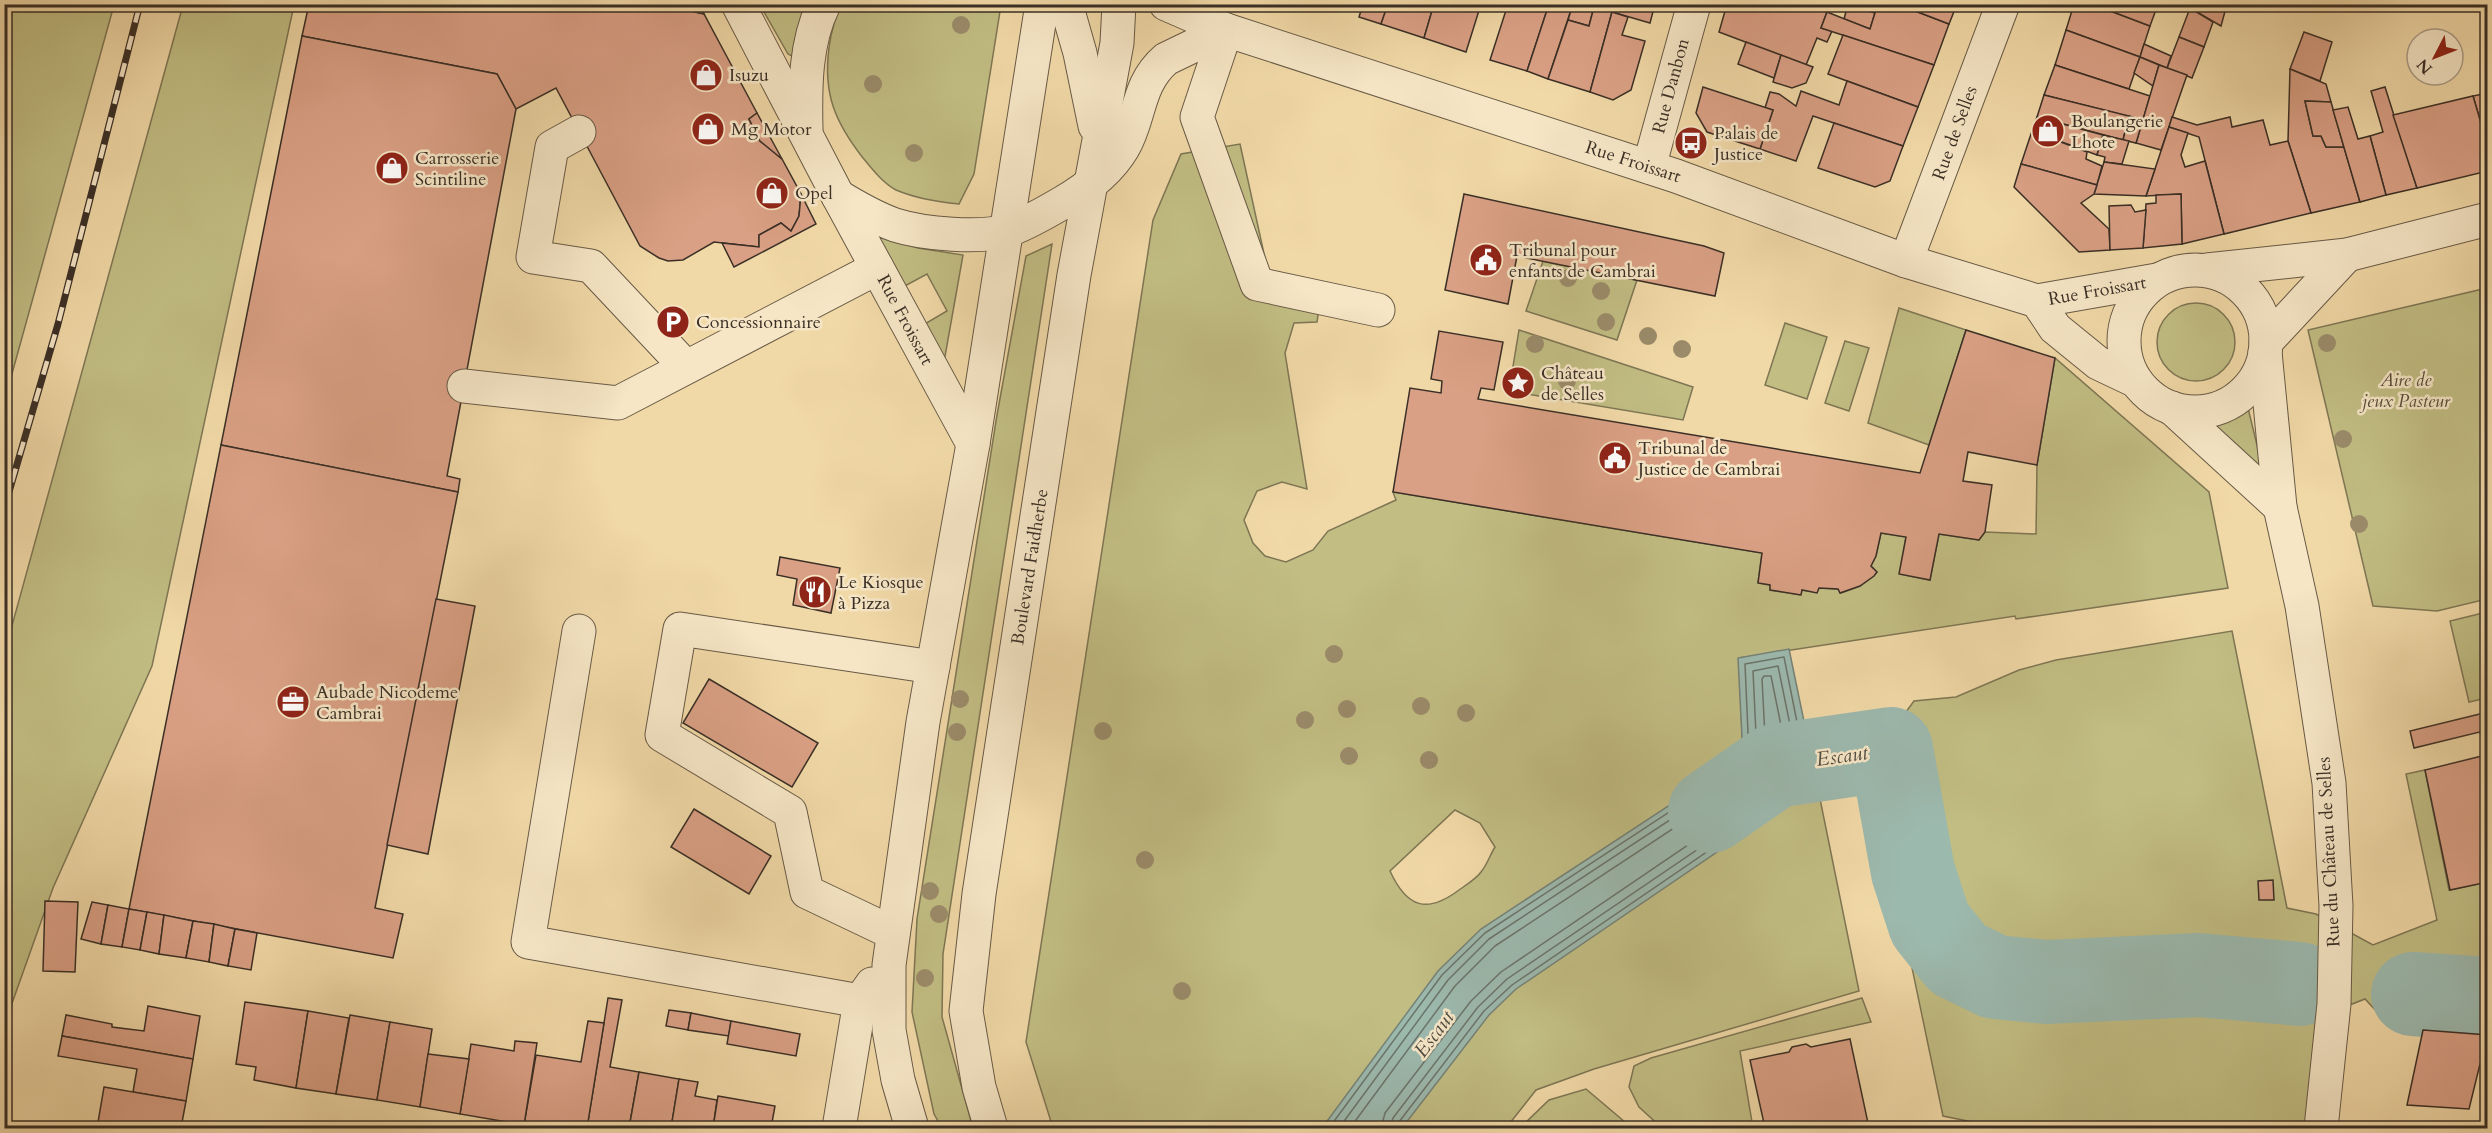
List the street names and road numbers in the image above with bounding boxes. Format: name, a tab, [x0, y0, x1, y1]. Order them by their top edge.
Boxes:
street label: Rue Danbon	[1646, 35, 1696, 136]
street label: Rue de Selles	[1926, 82, 1984, 184]
street label: Rue Froissart	[1582, 135, 1684, 189]
street label: Rue Froissart	[871, 270, 939, 370]
street label: Rue Froissart	[2046, 270, 2148, 312]
street label: Boulevard Faidherbe	[1005, 487, 1055, 647]
street label: Rue du Château de Selles	[2312, 756, 2346, 948]

